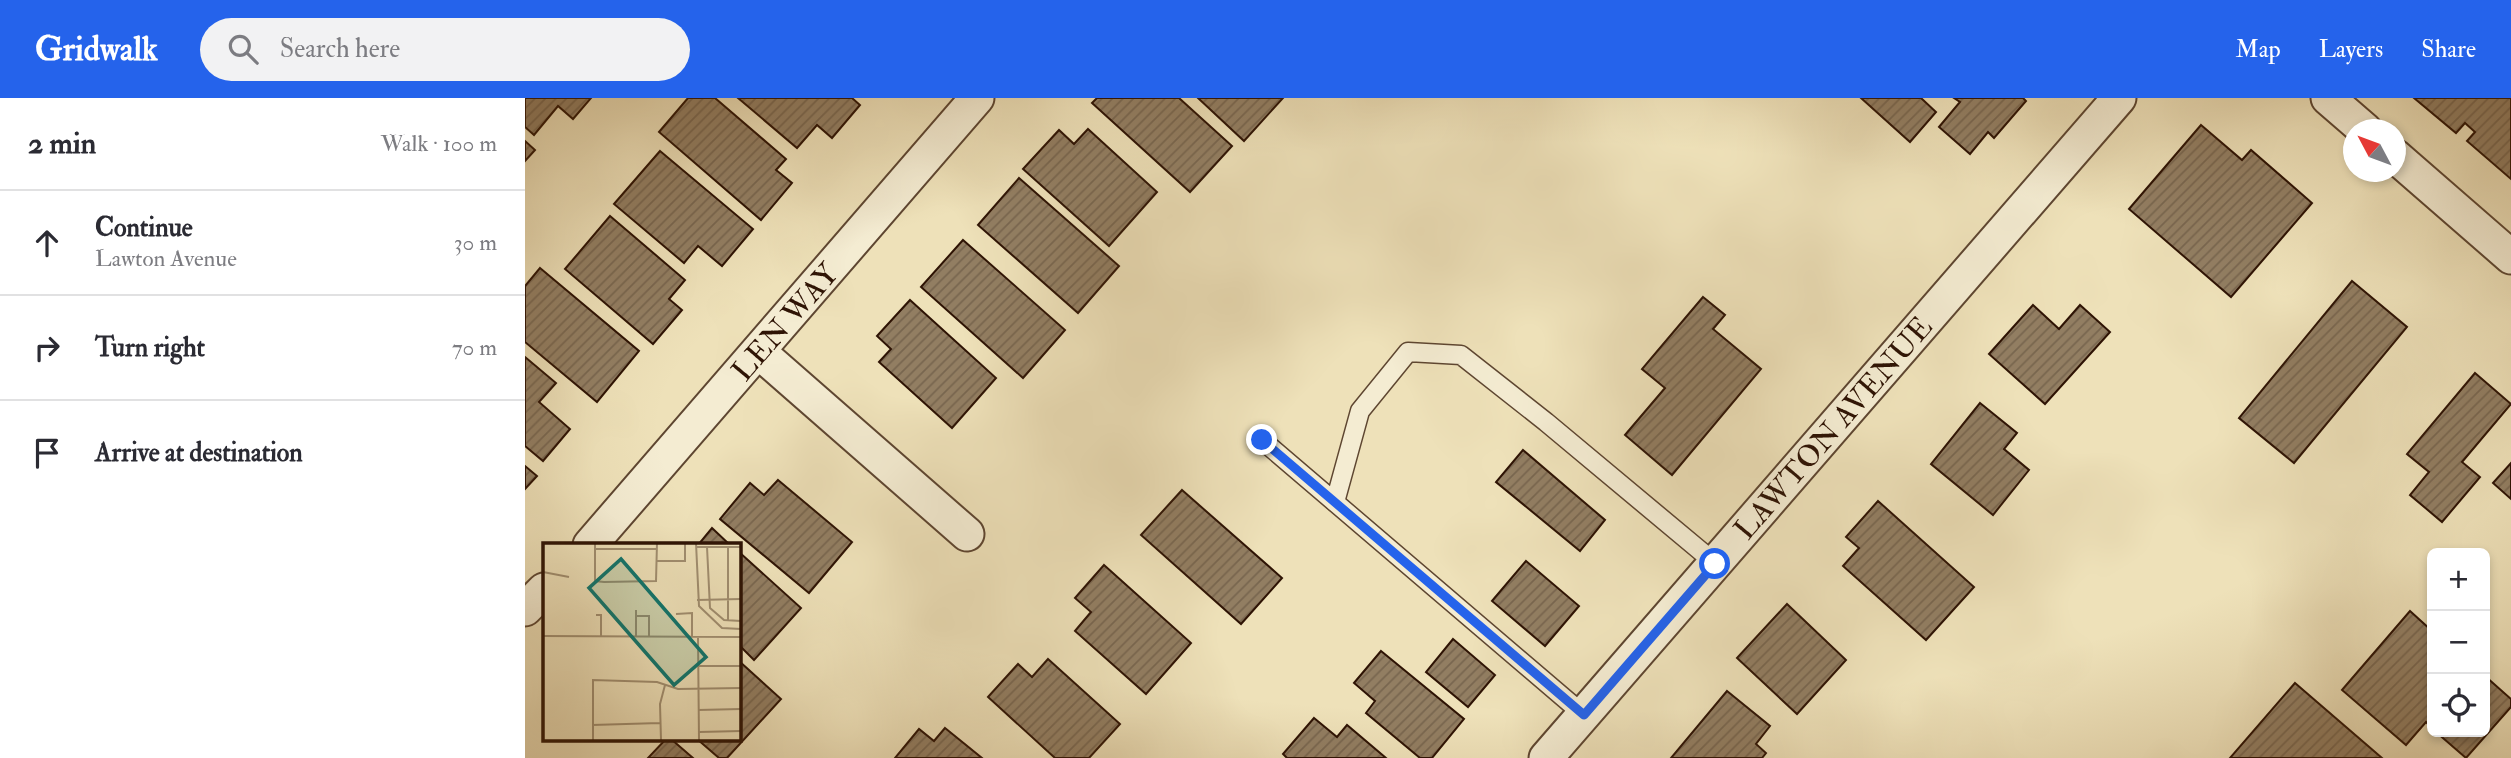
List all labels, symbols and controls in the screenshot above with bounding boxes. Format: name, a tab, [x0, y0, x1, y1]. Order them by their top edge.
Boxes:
search box	[200, 18, 690, 81]
text: Gridwalk	[35, 29, 158, 70]
icon: search	[224, 30, 262, 68]
text: Search here	[280, 33, 400, 65]
text: Map	[2236, 34, 2281, 65]
text: Layers	[2319, 34, 2383, 65]
text: Share	[2421, 34, 2476, 65]
north arrow	[2343, 119, 2406, 182]
text: 2 min	[28, 125, 96, 162]
text: Walk · 100 m	[381, 129, 497, 158]
text: Continue	[95, 212, 193, 244]
icon: ahead	[28, 224, 66, 262]
text: 30 m	[454, 228, 497, 257]
text: Lawton Avenue	[95, 244, 237, 273]
street label: LEN WAY	[724, 255, 848, 389]
street label: LAWTON AVENUE	[1726, 309, 1940, 548]
icon: right	[28, 329, 66, 367]
text: Turn right	[95, 332, 205, 364]
text: 70 m	[452, 333, 497, 362]
route end	[1246, 424, 1277, 455]
icon: arrive	[28, 434, 66, 472]
text: Arrive at destination	[95, 437, 303, 469]
inset map	[543, 543, 740, 740]
route start	[1699, 548, 1730, 579]
map controls	[2427, 548, 2490, 737]
button: +	[2427, 548, 2490, 611]
button: −	[2427, 611, 2490, 674]
button: locate	[2427, 674, 2490, 737]

